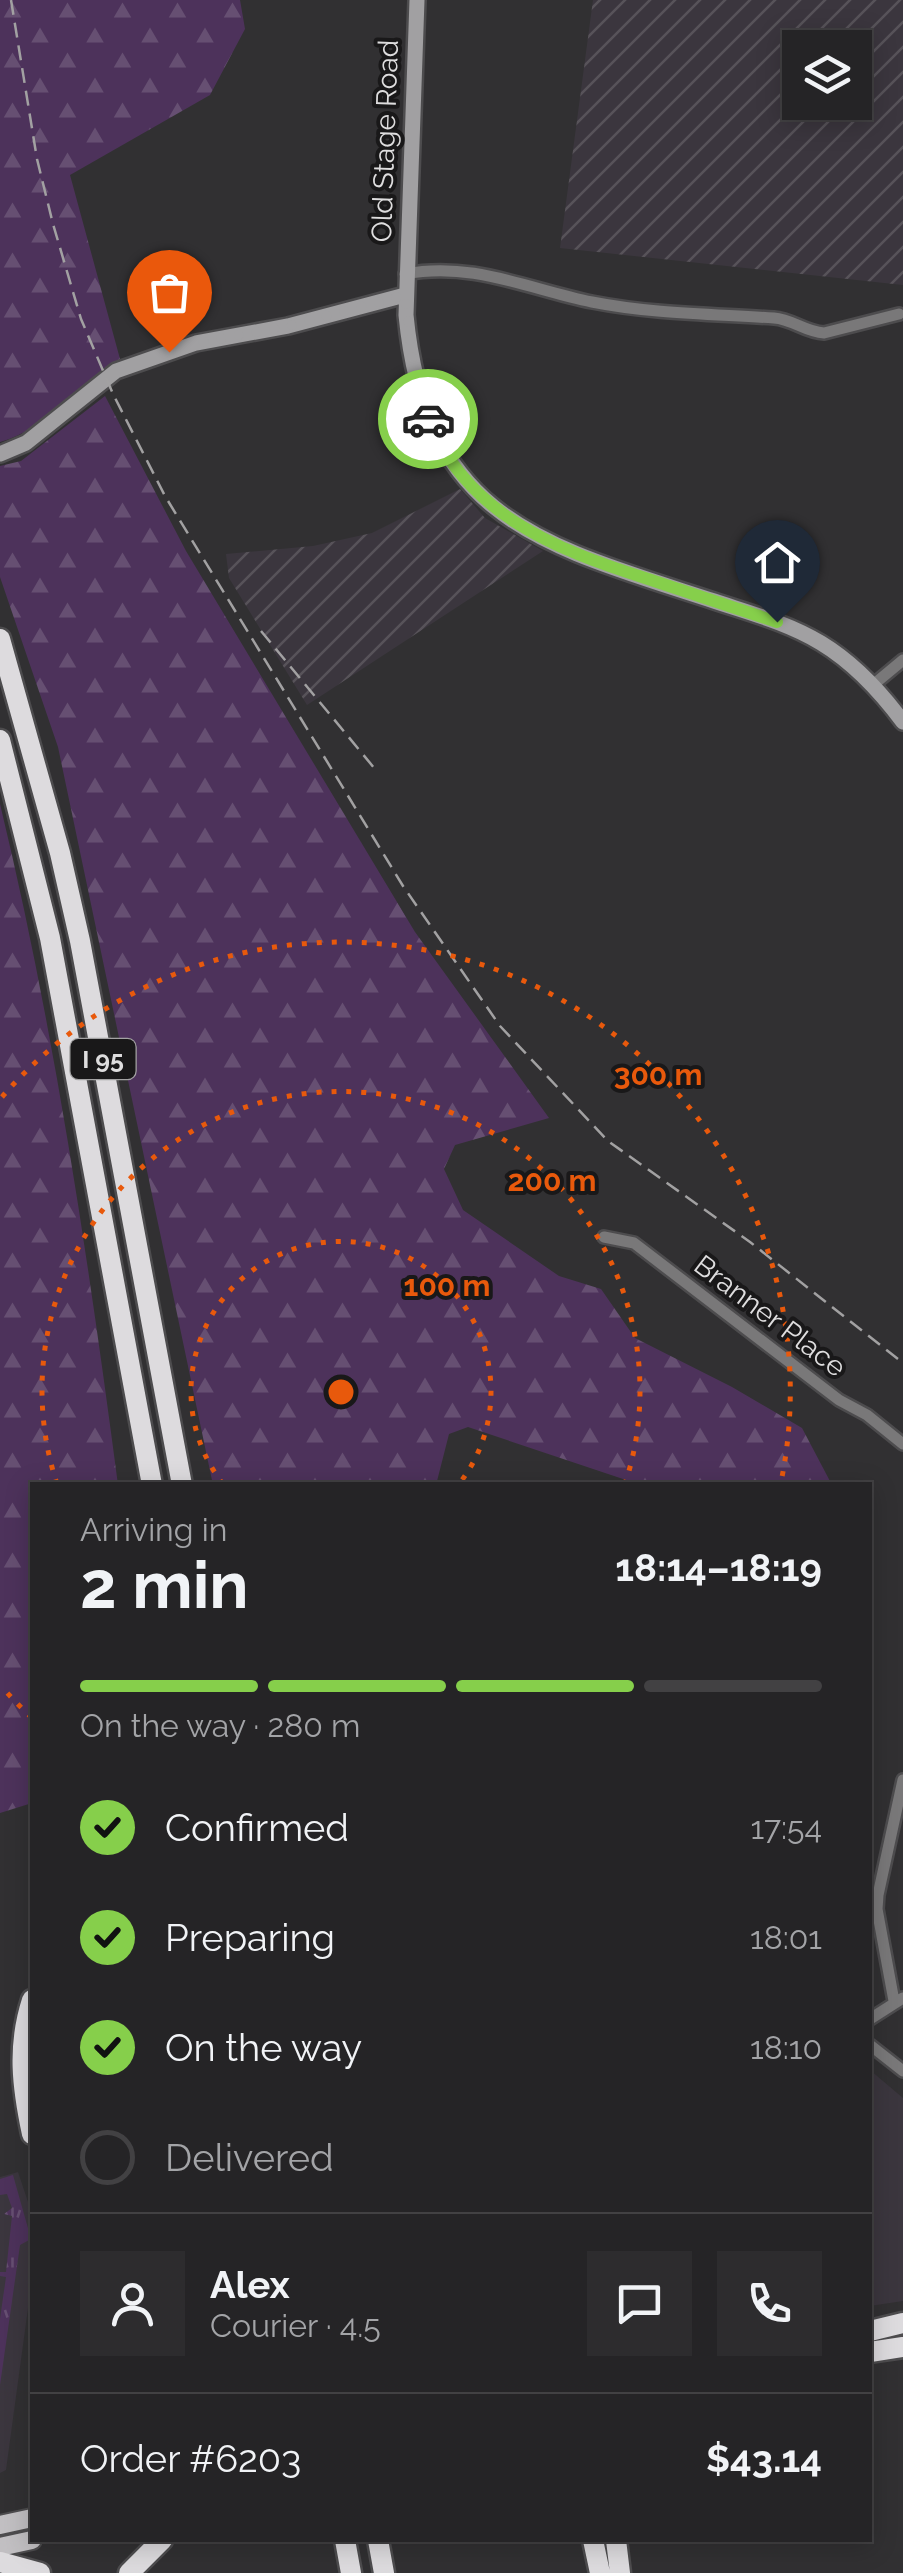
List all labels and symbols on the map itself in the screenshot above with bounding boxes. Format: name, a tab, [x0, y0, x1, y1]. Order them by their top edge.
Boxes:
street label: Old Stage Road	[365, 39, 405, 243]
pin	[127, 250, 212, 353]
courier	[378, 369, 478, 469]
pin	[735, 520, 820, 623]
road number: I 95	[70, 1039, 136, 1079]
text: 300 m	[614, 1057, 702, 1092]
text: 200 m	[508, 1163, 596, 1198]
street label: Branner Place	[688, 1248, 852, 1384]
text: 100 m	[404, 1268, 490, 1303]
centre of rings	[323, 1374, 359, 1410]

